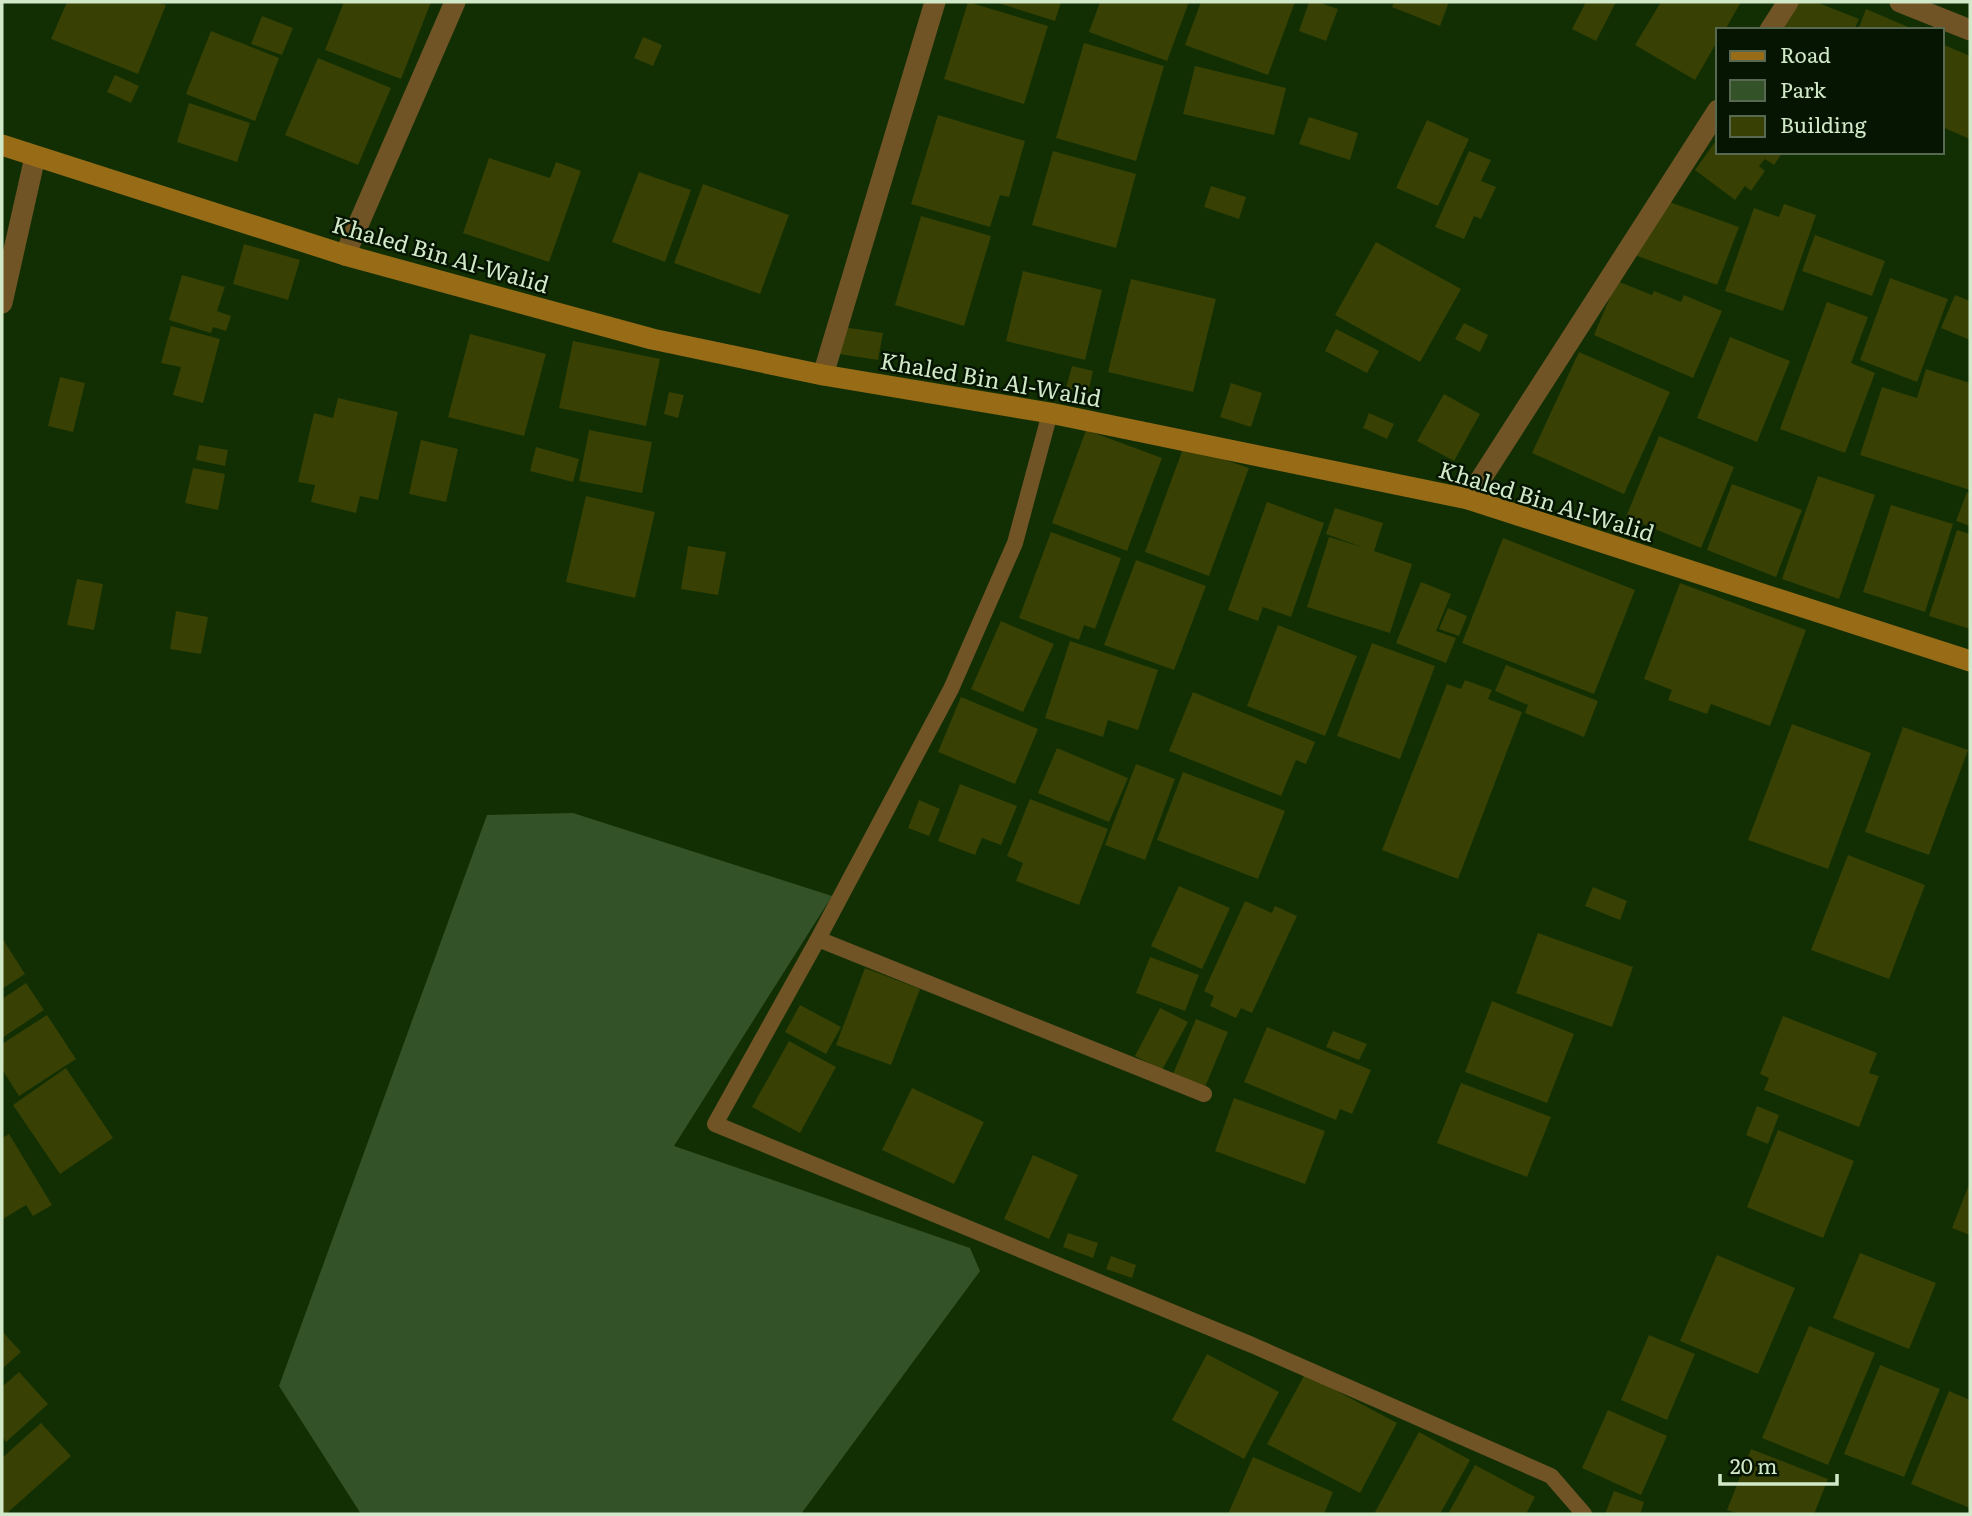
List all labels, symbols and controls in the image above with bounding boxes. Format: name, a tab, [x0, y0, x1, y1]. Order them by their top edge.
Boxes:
legend	[1716, 28, 1944, 154]
text: Road	[1780, 38, 1831, 69]
text: Park	[1780, 73, 1826, 104]
text: Building	[1780, 108, 1867, 139]
street label: Khaled Bin Al-Walid	[329, 206, 553, 300]
street label: Khaled Bin Al-Walid	[878, 342, 1104, 414]
street label: Khaled Bin Al-Walid	[1435, 451, 1659, 549]
scale bar	[1720, 1442, 1837, 1486]
text: 20 m	[1730, 1449, 1777, 1480]

